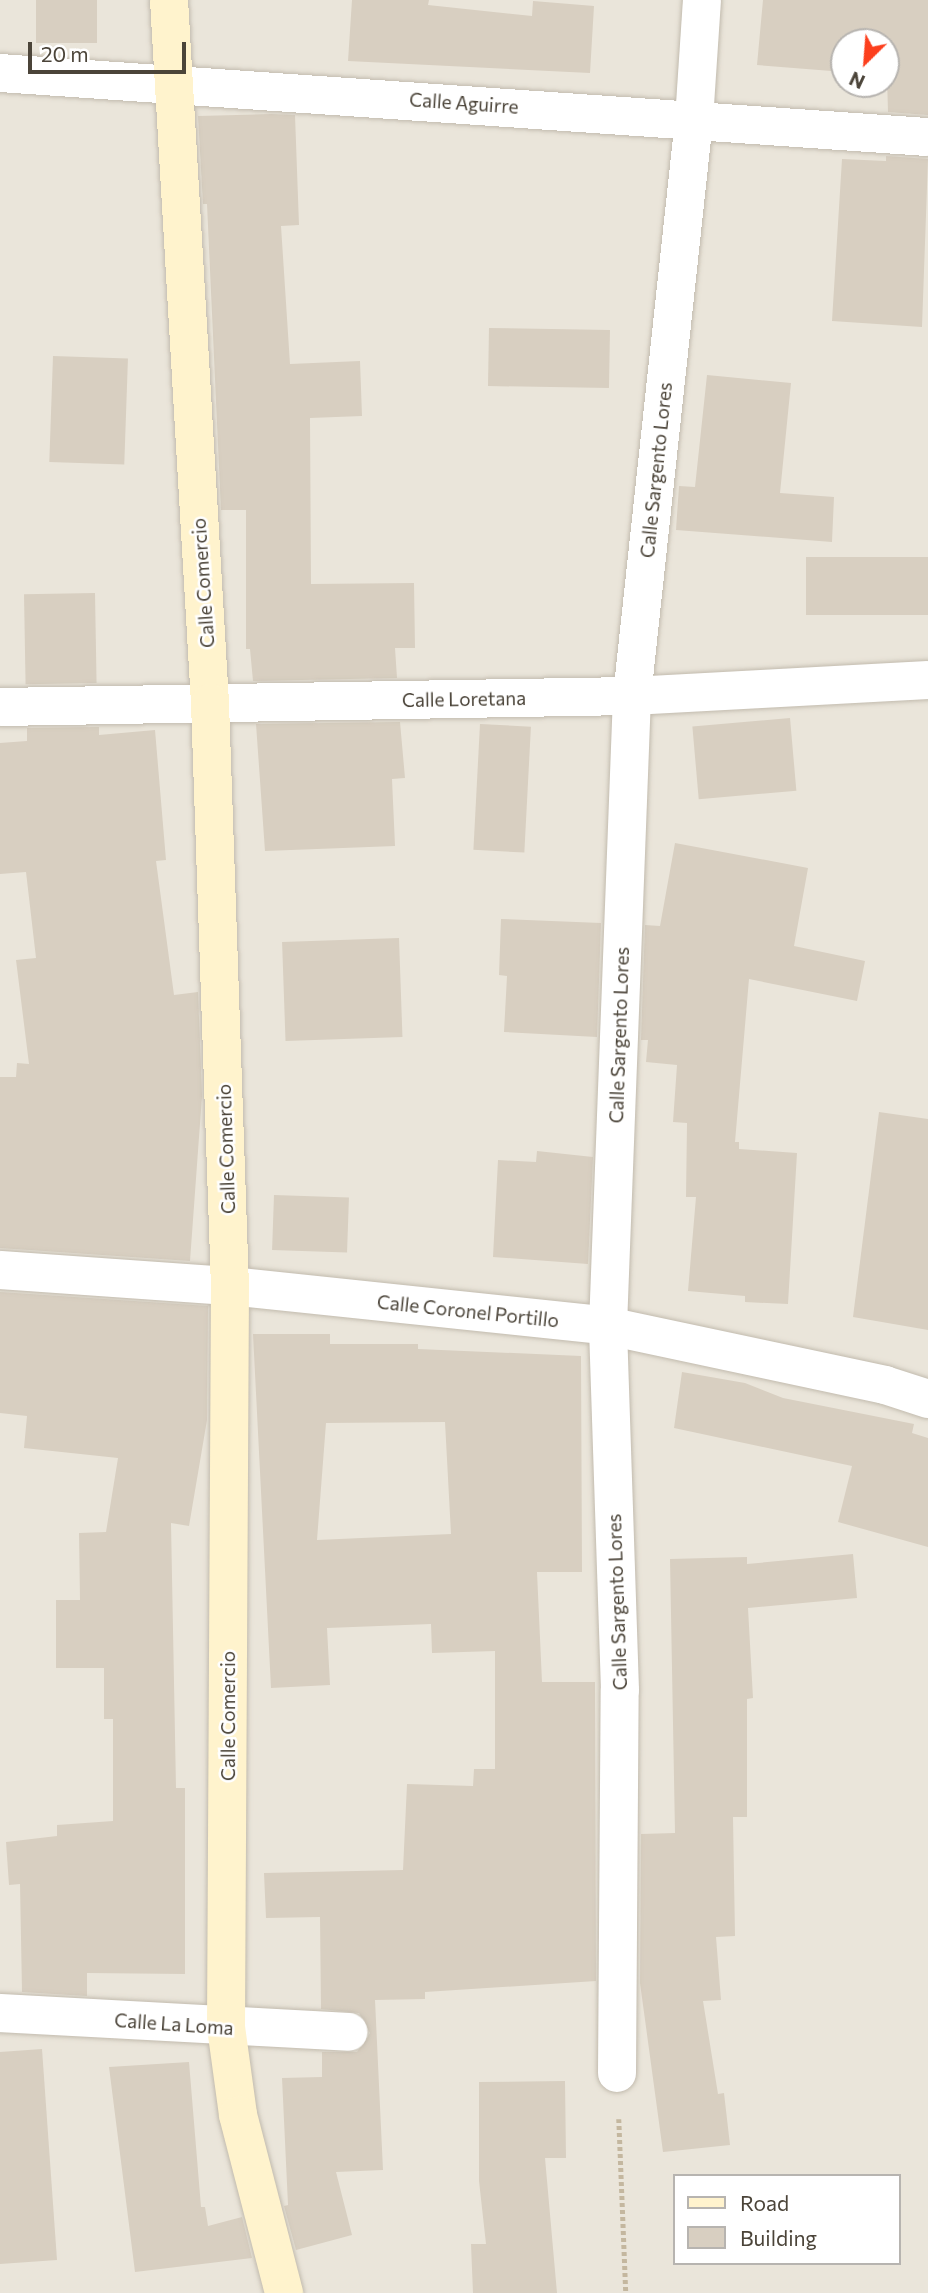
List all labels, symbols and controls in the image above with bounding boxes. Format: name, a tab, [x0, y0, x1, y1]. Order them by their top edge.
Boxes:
scale bar	[32, 28, 189, 72]
north arrow	[830, 28, 900, 98]
text: 20 m	[41, 41, 89, 66]
text: N	[845, 67, 868, 94]
street label: Calle Aguirre	[409, 88, 519, 118]
street label: Calle Sargento Lores	[635, 381, 677, 559]
street label: Calle Comercio	[187, 517, 219, 649]
street label: Calle Loretana	[402, 687, 526, 711]
street label: Calle Sargento Lores	[605, 946, 633, 1124]
street label: Calle Comercio	[212, 1084, 240, 1214]
street label: Calle Coronel Portillo	[376, 1290, 560, 1332]
street label: Calle Sargento Lores	[603, 1513, 631, 1691]
street label: Calle Comercio	[217, 1651, 239, 1781]
street label: Calle La Loma	[114, 2008, 234, 2040]
legend	[673, 2174, 900, 2265]
text: Road	[740, 2190, 789, 2215]
text: Building	[740, 2225, 817, 2250]

